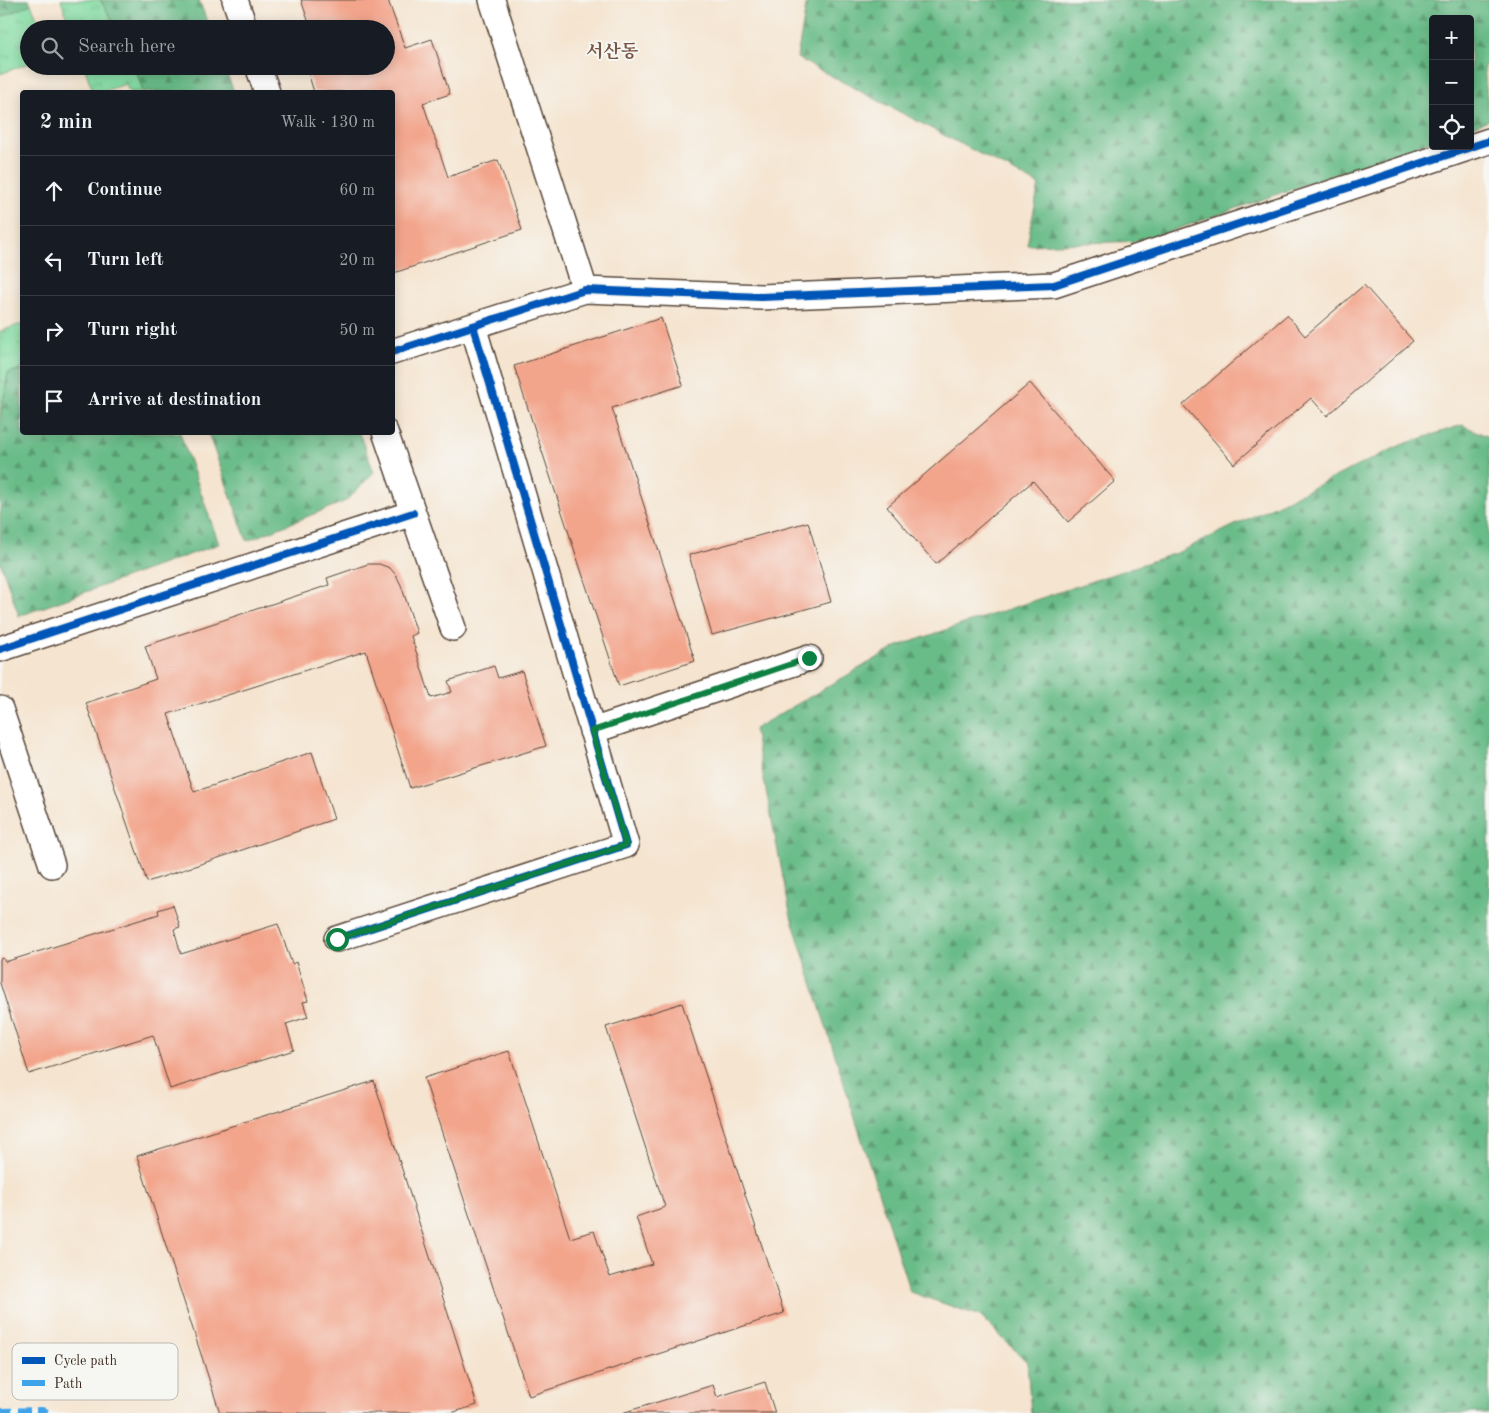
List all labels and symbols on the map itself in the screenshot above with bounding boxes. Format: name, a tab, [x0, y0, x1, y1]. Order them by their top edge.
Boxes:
district label: 서산동	[586, 41, 639, 61]
route end	[798, 647, 821, 670]
route start	[326, 928, 349, 951]
legend	[12, 1343, 178, 1400]
text: Cycle path	[54, 1354, 117, 1368]
text: Path	[54, 1377, 83, 1391]

